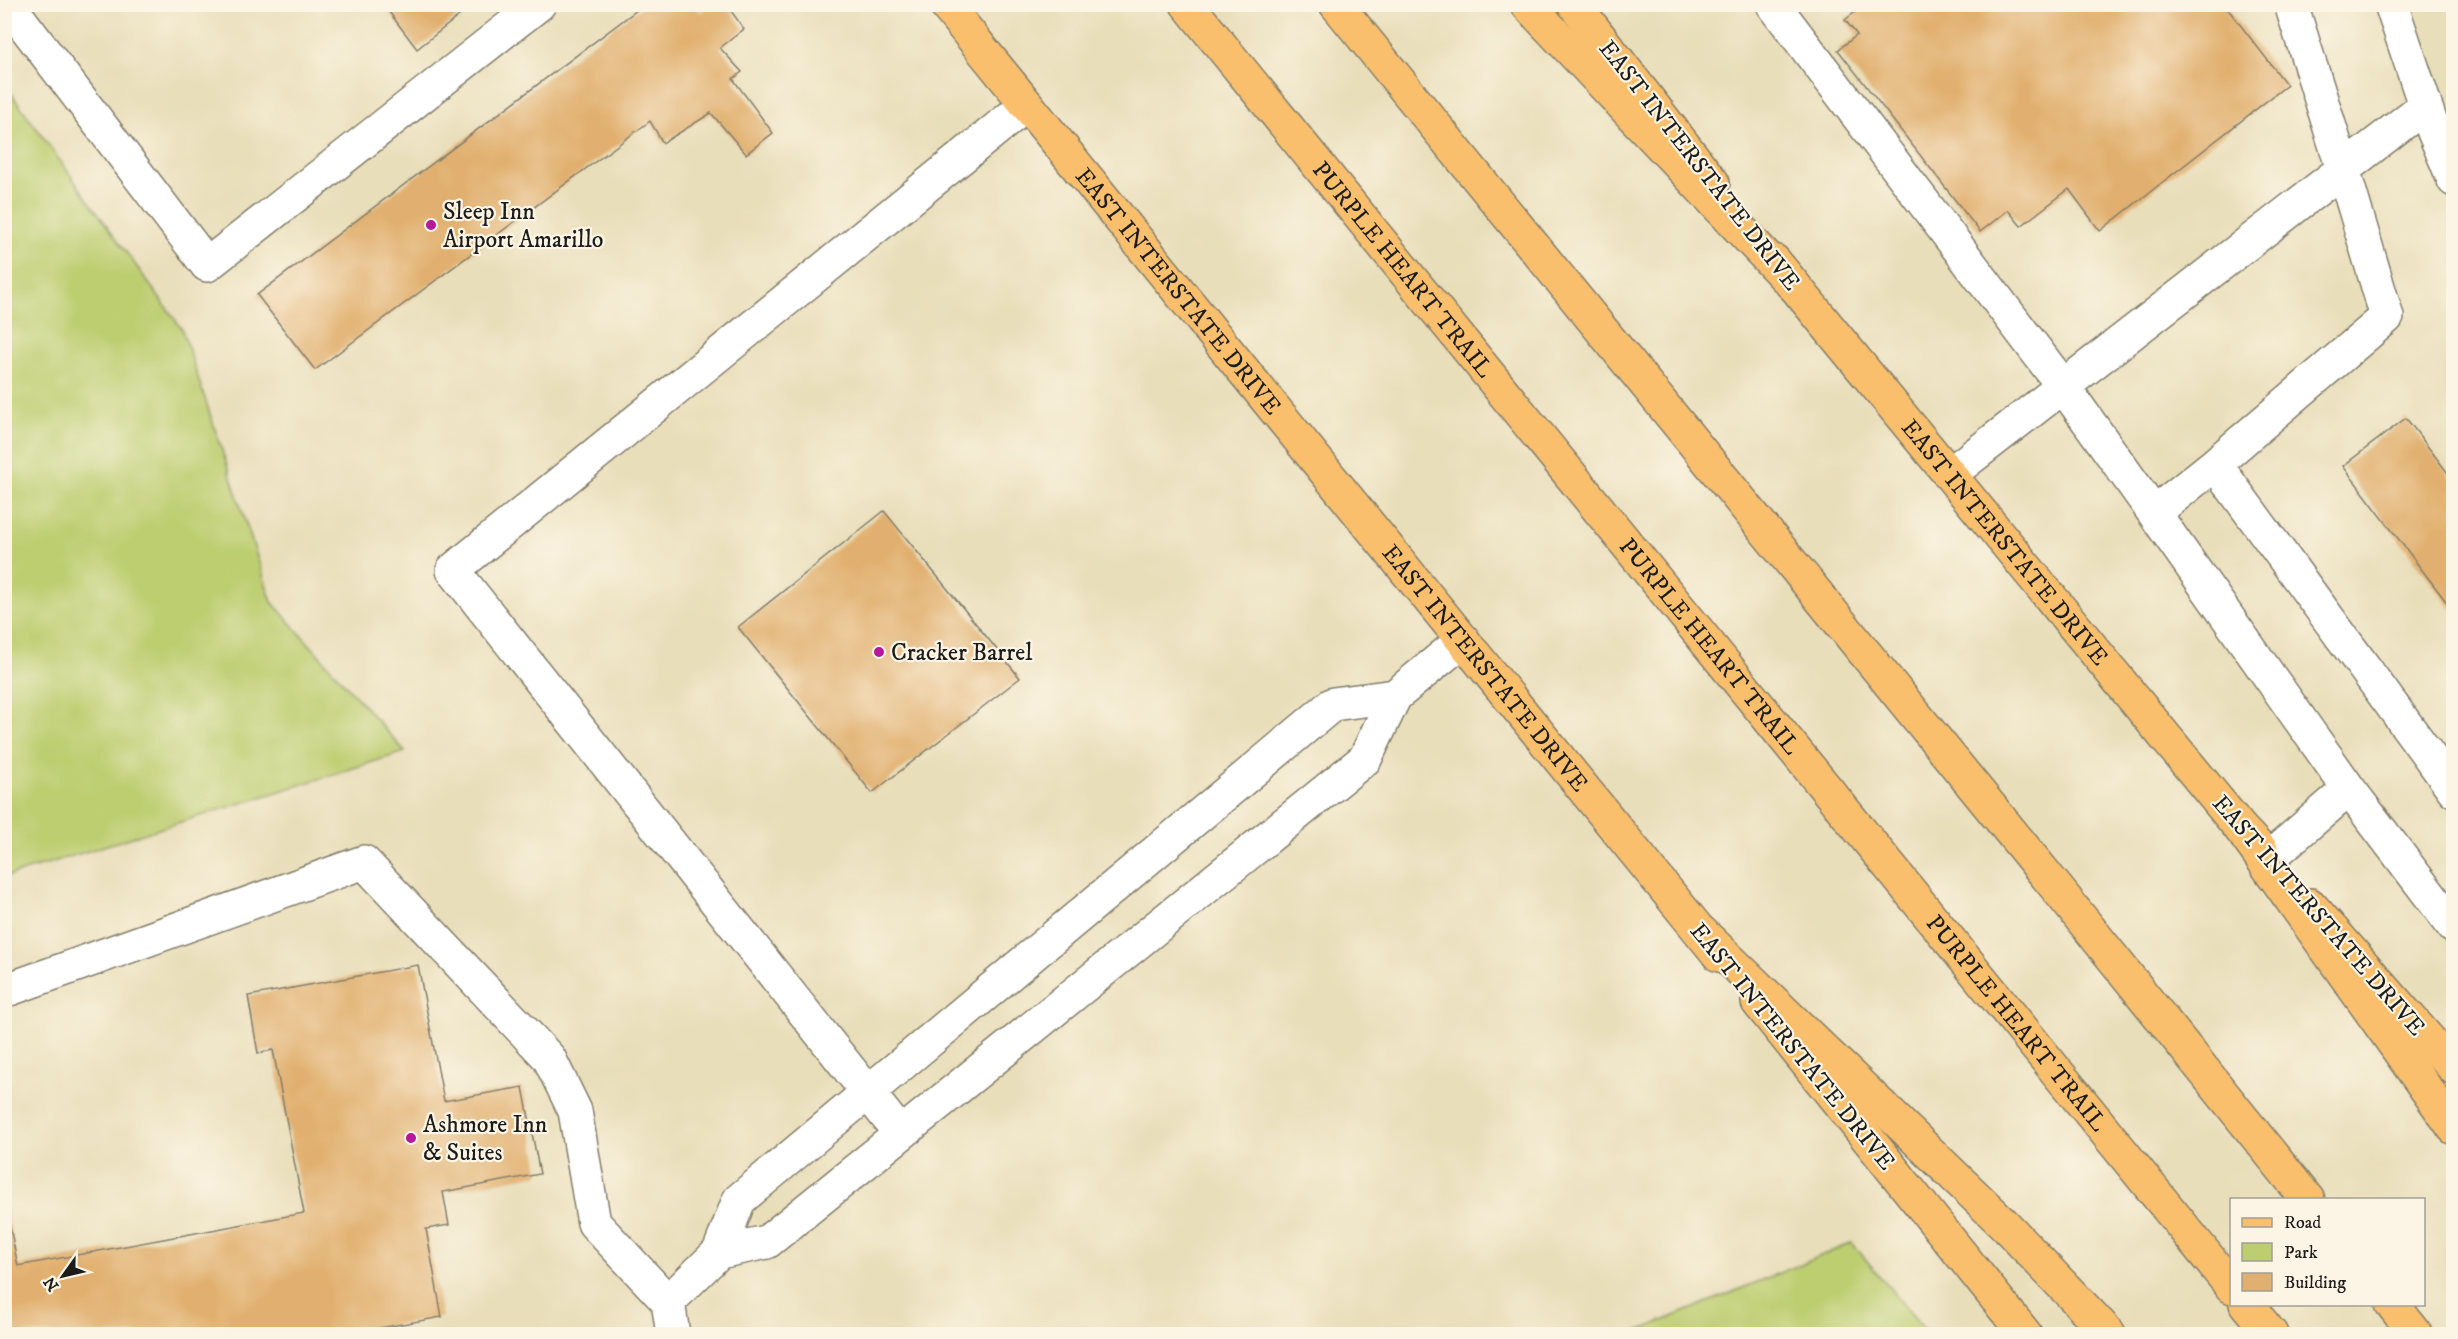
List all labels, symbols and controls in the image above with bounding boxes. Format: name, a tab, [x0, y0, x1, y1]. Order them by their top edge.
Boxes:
street label: EAST INTERSTATE DRIVE	[1592, 34, 1806, 297]
street label: PURPLE HEART TRAIL	[1305, 156, 1499, 384]
street label: EAST INTERSTATE DRIVE	[1068, 162, 1287, 421]
place label: Sleep Inn Airport Amarillo	[443, 197, 603, 255]
marker: Sleep Inn Airport Amarillo	[424, 218, 438, 232]
street label: EAST INTERSTATE DRIVE	[1894, 414, 2114, 672]
street label: PURPLE HEART TRAIL	[1612, 532, 1806, 761]
street label: EAST INTERSTATE DRIVE	[1375, 539, 1594, 798]
place label: Cracker Barrel	[891, 638, 1033, 668]
marker: Cracker Barrel	[872, 645, 886, 659]
street label: EAST INTERSTATE DRIVE	[2205, 789, 2431, 1042]
street label: PURPLE HEART TRAIL	[1919, 909, 2113, 1138]
street label: EAST INTERSTATE DRIVE	[1683, 917, 1901, 1176]
place label: Ashmore Inn & Suites	[423, 1110, 548, 1168]
marker: Ashmore Inn & Suites	[404, 1131, 418, 1145]
legend	[2230, 1198, 2425, 1306]
text: Road	[2284, 1212, 2321, 1234]
text: Park	[2284, 1242, 2318, 1264]
north arrow	[33, 1246, 93, 1306]
text: Building	[2284, 1272, 2346, 1294]
text: N	[39, 1273, 63, 1295]

